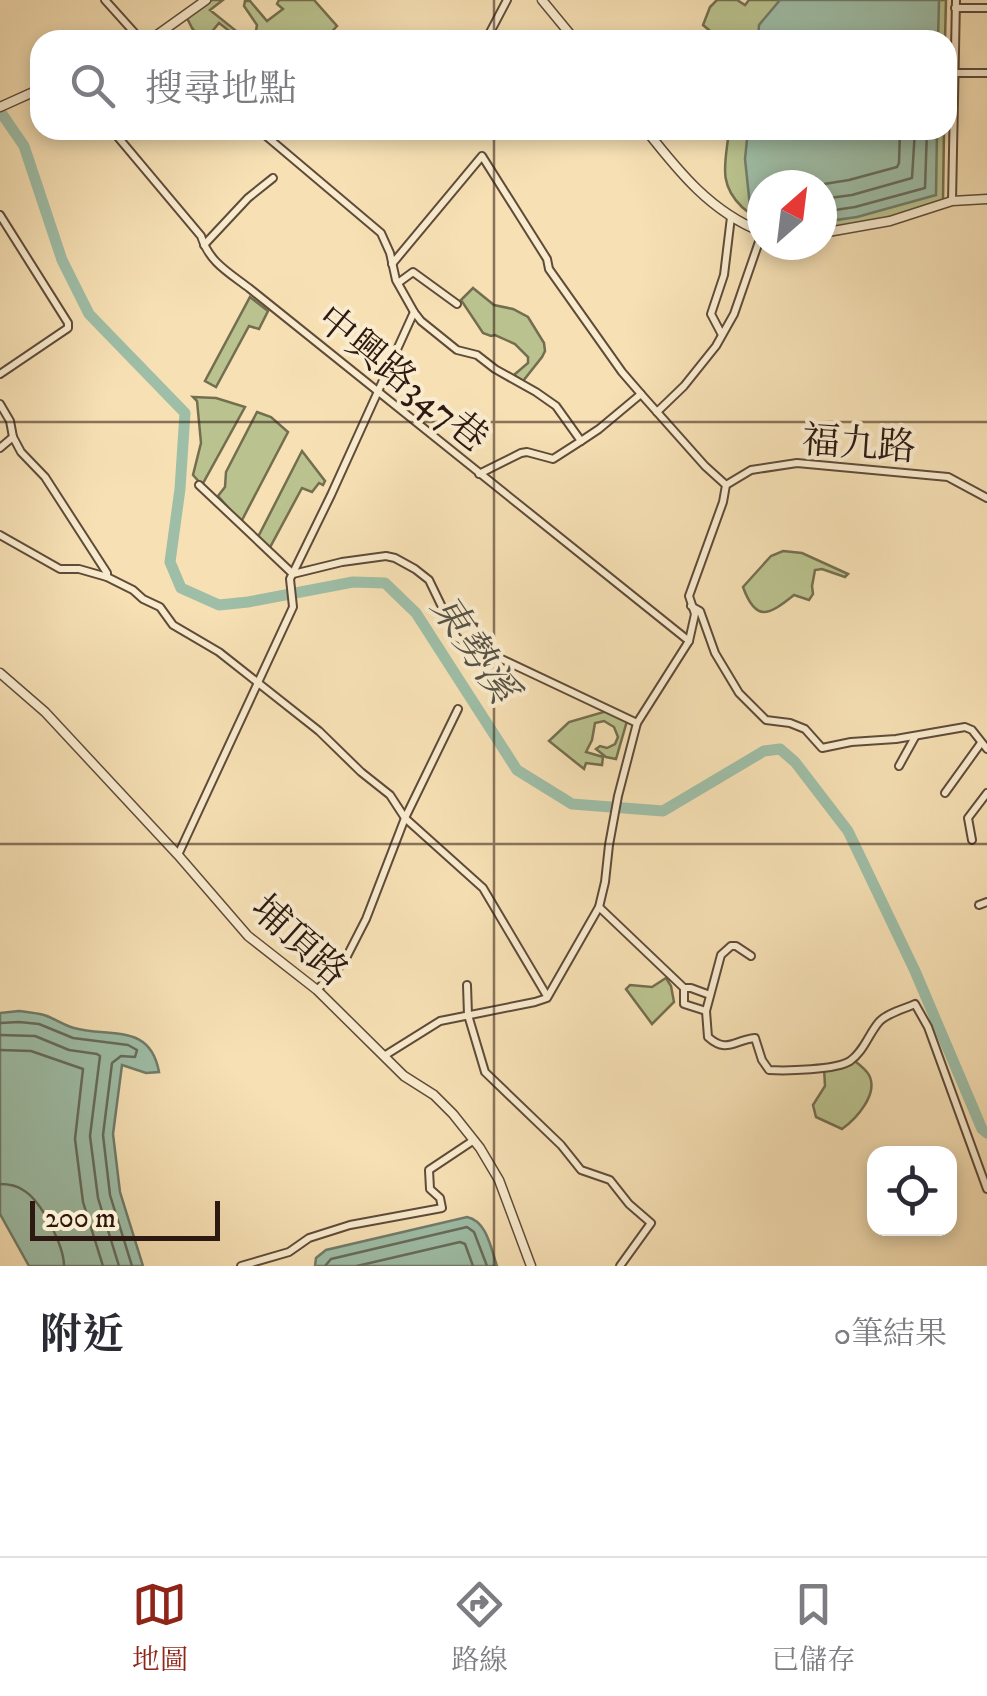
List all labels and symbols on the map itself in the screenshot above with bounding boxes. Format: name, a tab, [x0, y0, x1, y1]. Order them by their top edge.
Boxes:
north arrow	[747, 170, 837, 260]
street label: 中興路347巷	[306, 296, 497, 463]
street label: 福九路	[800, 417, 917, 473]
water label: 東勢溪	[418, 586, 529, 717]
street label: 埔頂路	[240, 886, 357, 997]
scale bar	[30, 1196, 220, 1240]

